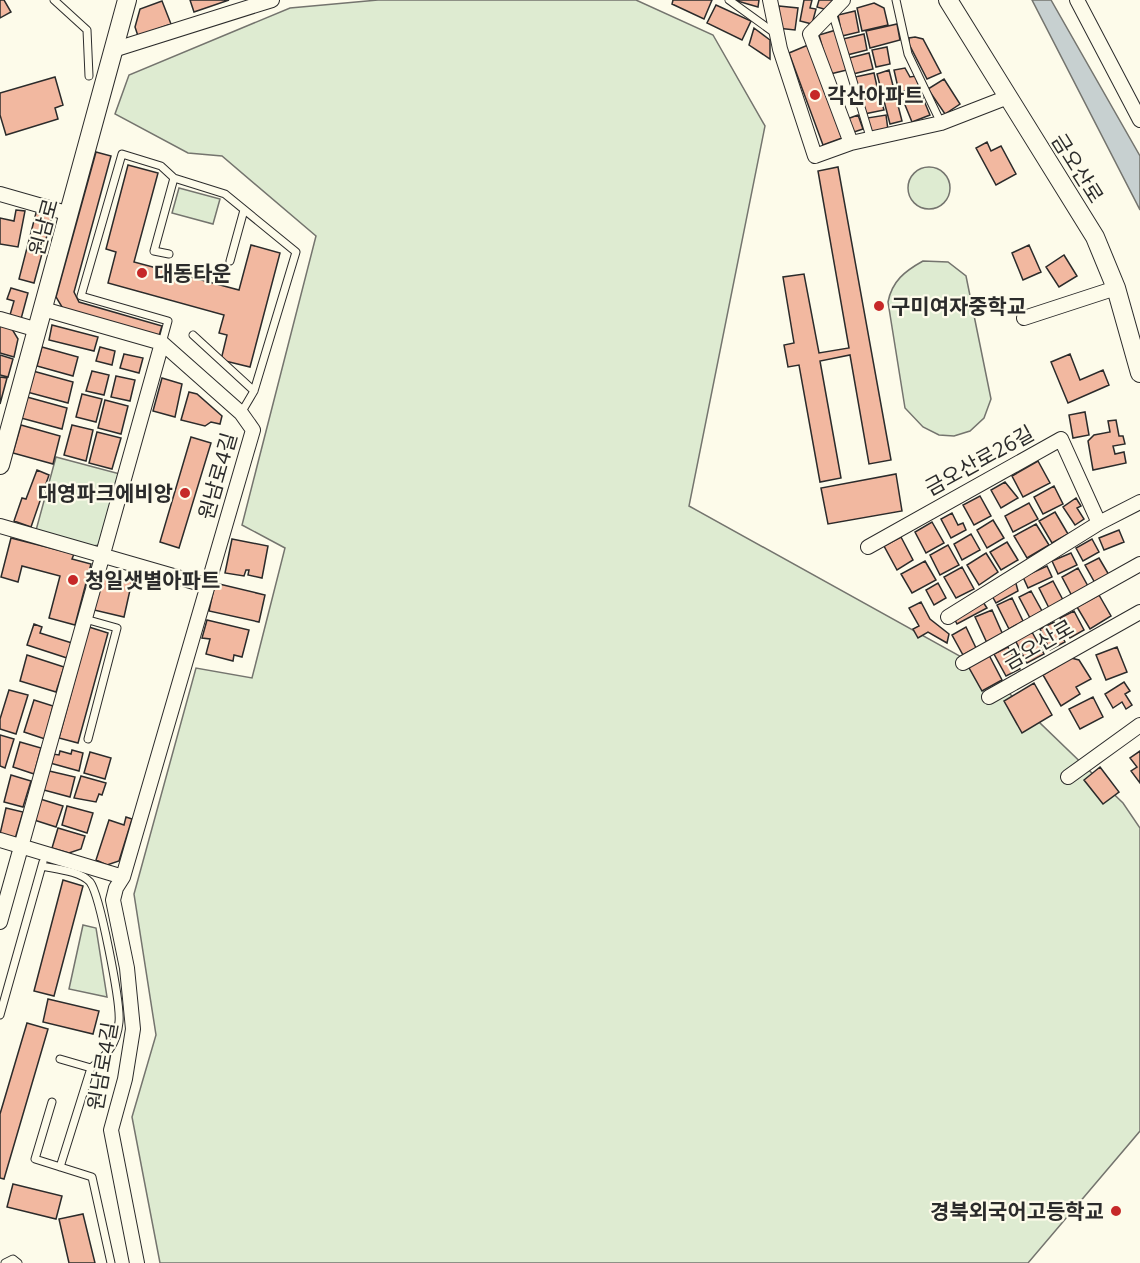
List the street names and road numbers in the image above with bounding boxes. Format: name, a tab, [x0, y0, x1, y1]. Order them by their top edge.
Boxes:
street label: 금오산로	[1046, 128, 1110, 208]
street label: 원남로	[22, 195, 64, 259]
street label: 금오산로26길	[919, 419, 1039, 501]
street label: 원남로4길	[191, 429, 243, 523]
street label: 금오산로	[998, 613, 1078, 675]
street label: 원남로4길	[80, 1020, 124, 1112]

